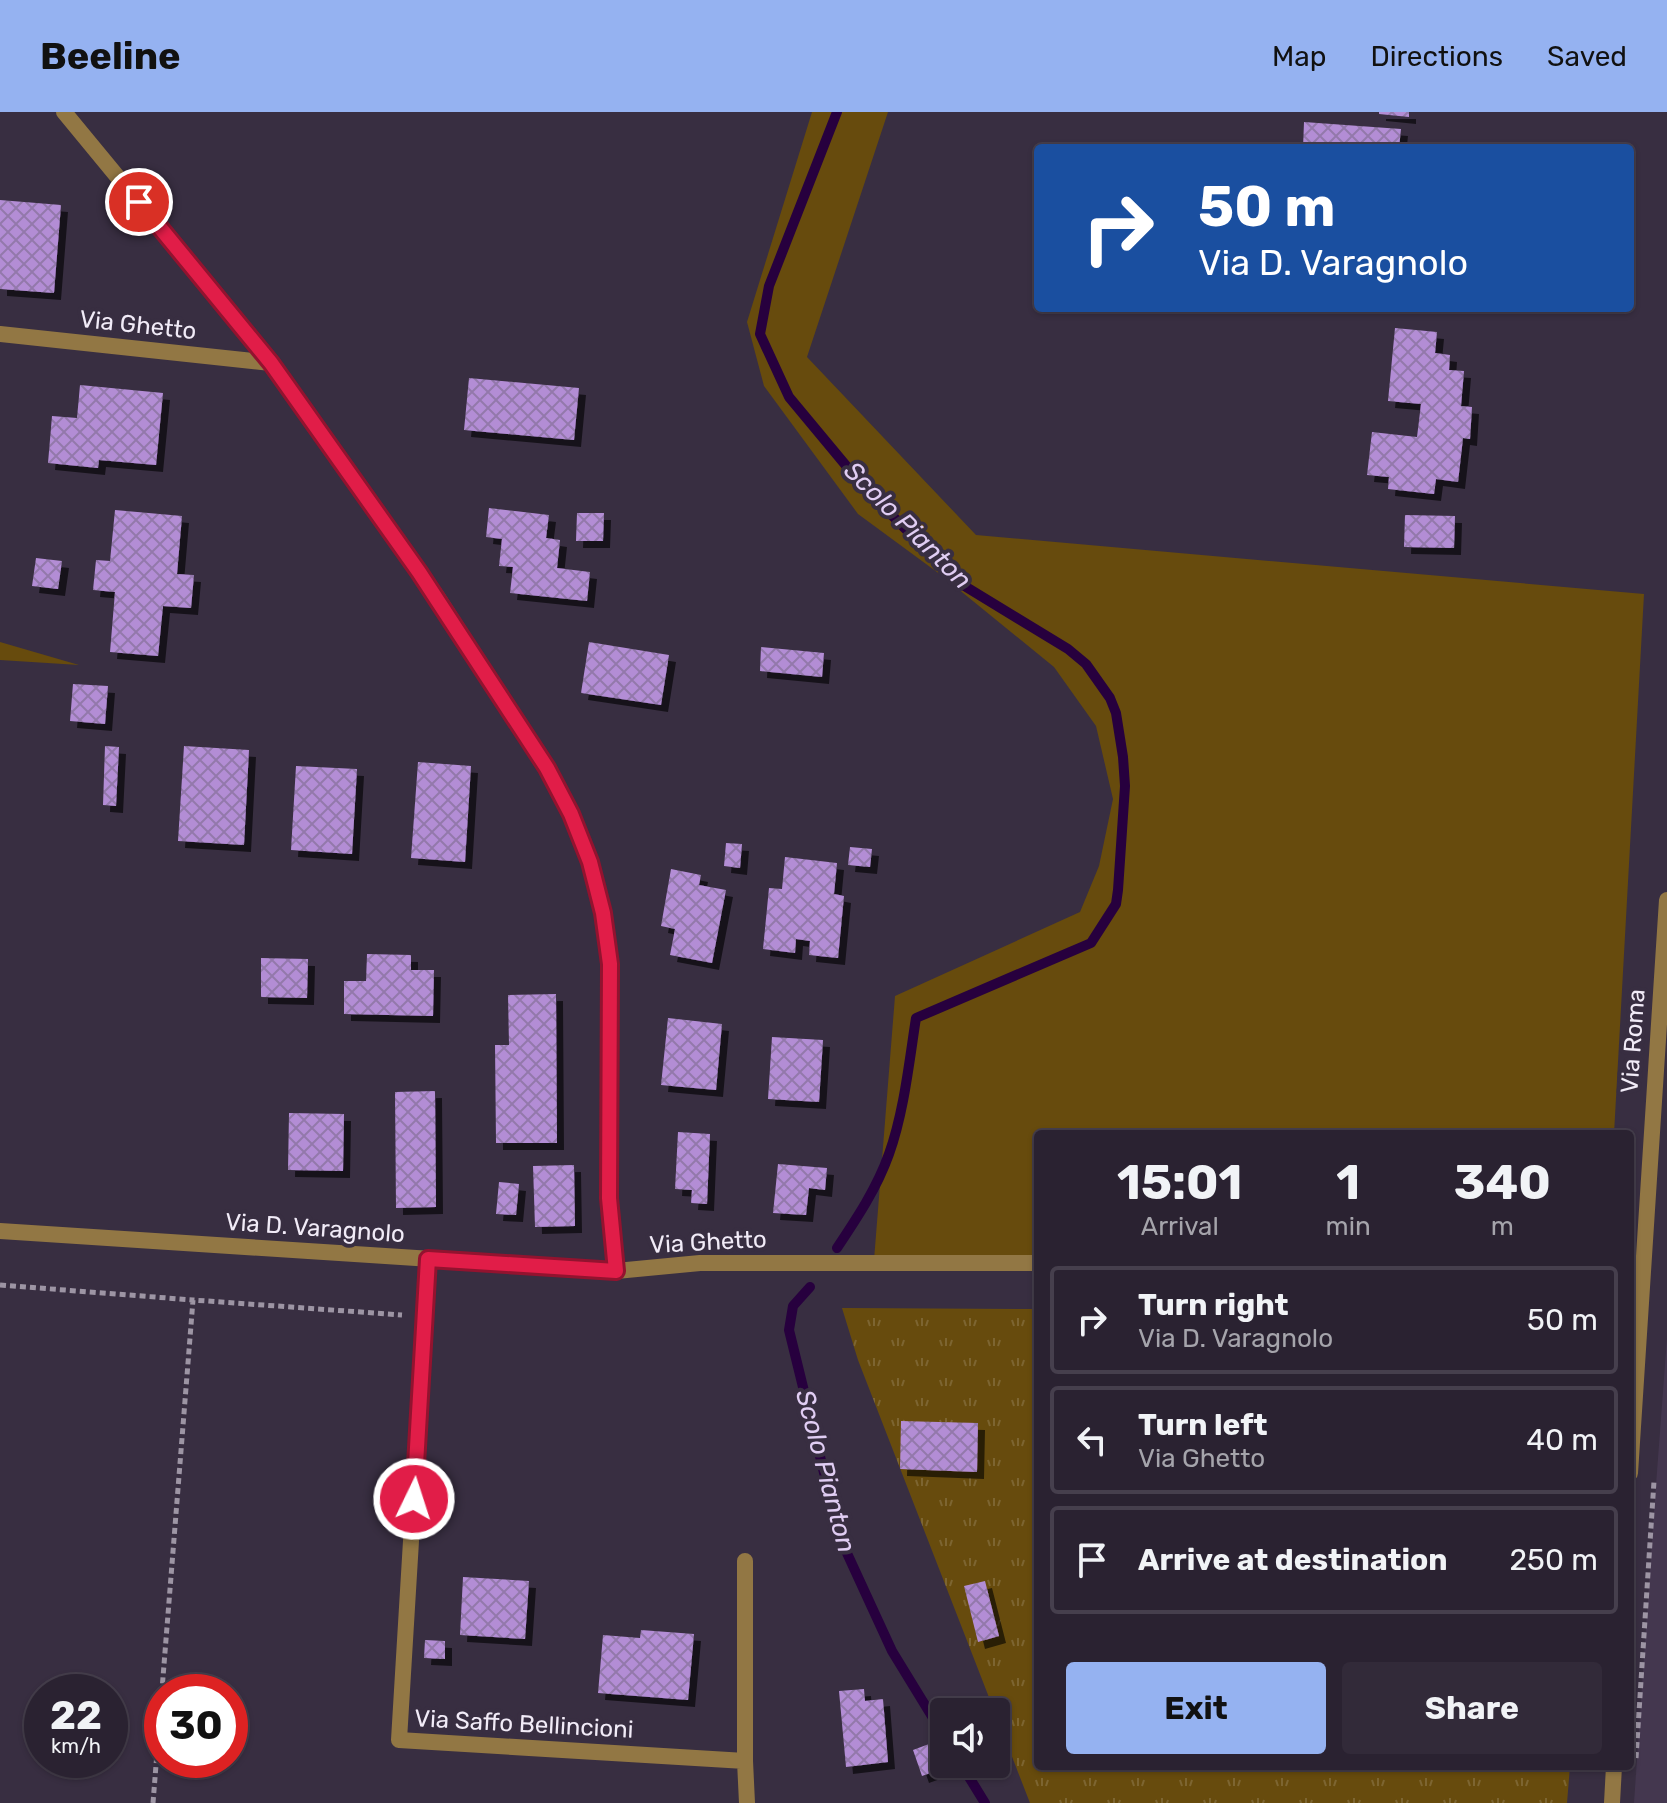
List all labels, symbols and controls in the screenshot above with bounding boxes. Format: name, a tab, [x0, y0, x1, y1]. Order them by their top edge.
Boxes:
text: Beeline	[40, 33, 181, 79]
text: Map	[1272, 40, 1326, 73]
text: Directions	[1370, 40, 1503, 73]
text: Saved	[1547, 40, 1627, 73]
pin	[105, 168, 173, 236]
text: 50 m	[1198, 174, 1335, 240]
icon: right	[1066, 176, 1170, 280]
icon: arrive	[117, 180, 161, 224]
text: Via D. Varagnolo	[1198, 241, 1468, 284]
street label: Via Ghetto	[78, 305, 198, 345]
water label: Scolo Pianton	[837, 455, 978, 596]
street label: Via Roma	[1615, 988, 1651, 1094]
text: 15:01	[1117, 1154, 1242, 1211]
text: 1	[1336, 1154, 1360, 1211]
text: 340	[1454, 1154, 1551, 1211]
street label: Via D. Varagnolo	[224, 1208, 406, 1248]
text: Arrival	[1141, 1211, 1219, 1242]
text: min	[1326, 1211, 1371, 1242]
text: m	[1491, 1211, 1514, 1242]
street label: Via Ghetto	[649, 1225, 767, 1259]
text: Turn right	[1138, 1287, 1289, 1323]
icon: right	[1070, 1298, 1114, 1342]
text: 50 m	[1527, 1302, 1598, 1338]
text: Via D. Varagnolo	[1138, 1323, 1333, 1354]
water label: Scolo Pianton	[789, 1386, 862, 1556]
text: Turn left	[1138, 1407, 1268, 1443]
icon: left	[1070, 1418, 1114, 1462]
text: 40 m	[1526, 1422, 1598, 1458]
text: Via Ghetto	[1138, 1443, 1265, 1474]
position arrow	[372, 1457, 456, 1541]
icon: arrive	[1070, 1538, 1114, 1582]
text: Arrive at destination	[1138, 1542, 1448, 1578]
text: 250 m	[1510, 1542, 1598, 1578]
button: Exit	[1066, 1662, 1326, 1754]
button: Share	[1342, 1662, 1602, 1754]
speed limit sign: 30	[144, 1674, 248, 1778]
text: 22	[50, 1692, 102, 1739]
map controls	[930, 1698, 1010, 1778]
button: sound	[930, 1698, 1010, 1778]
street label: Via Saffo Bellincioni	[414, 1704, 634, 1744]
text: km/h	[51, 1734, 101, 1758]

